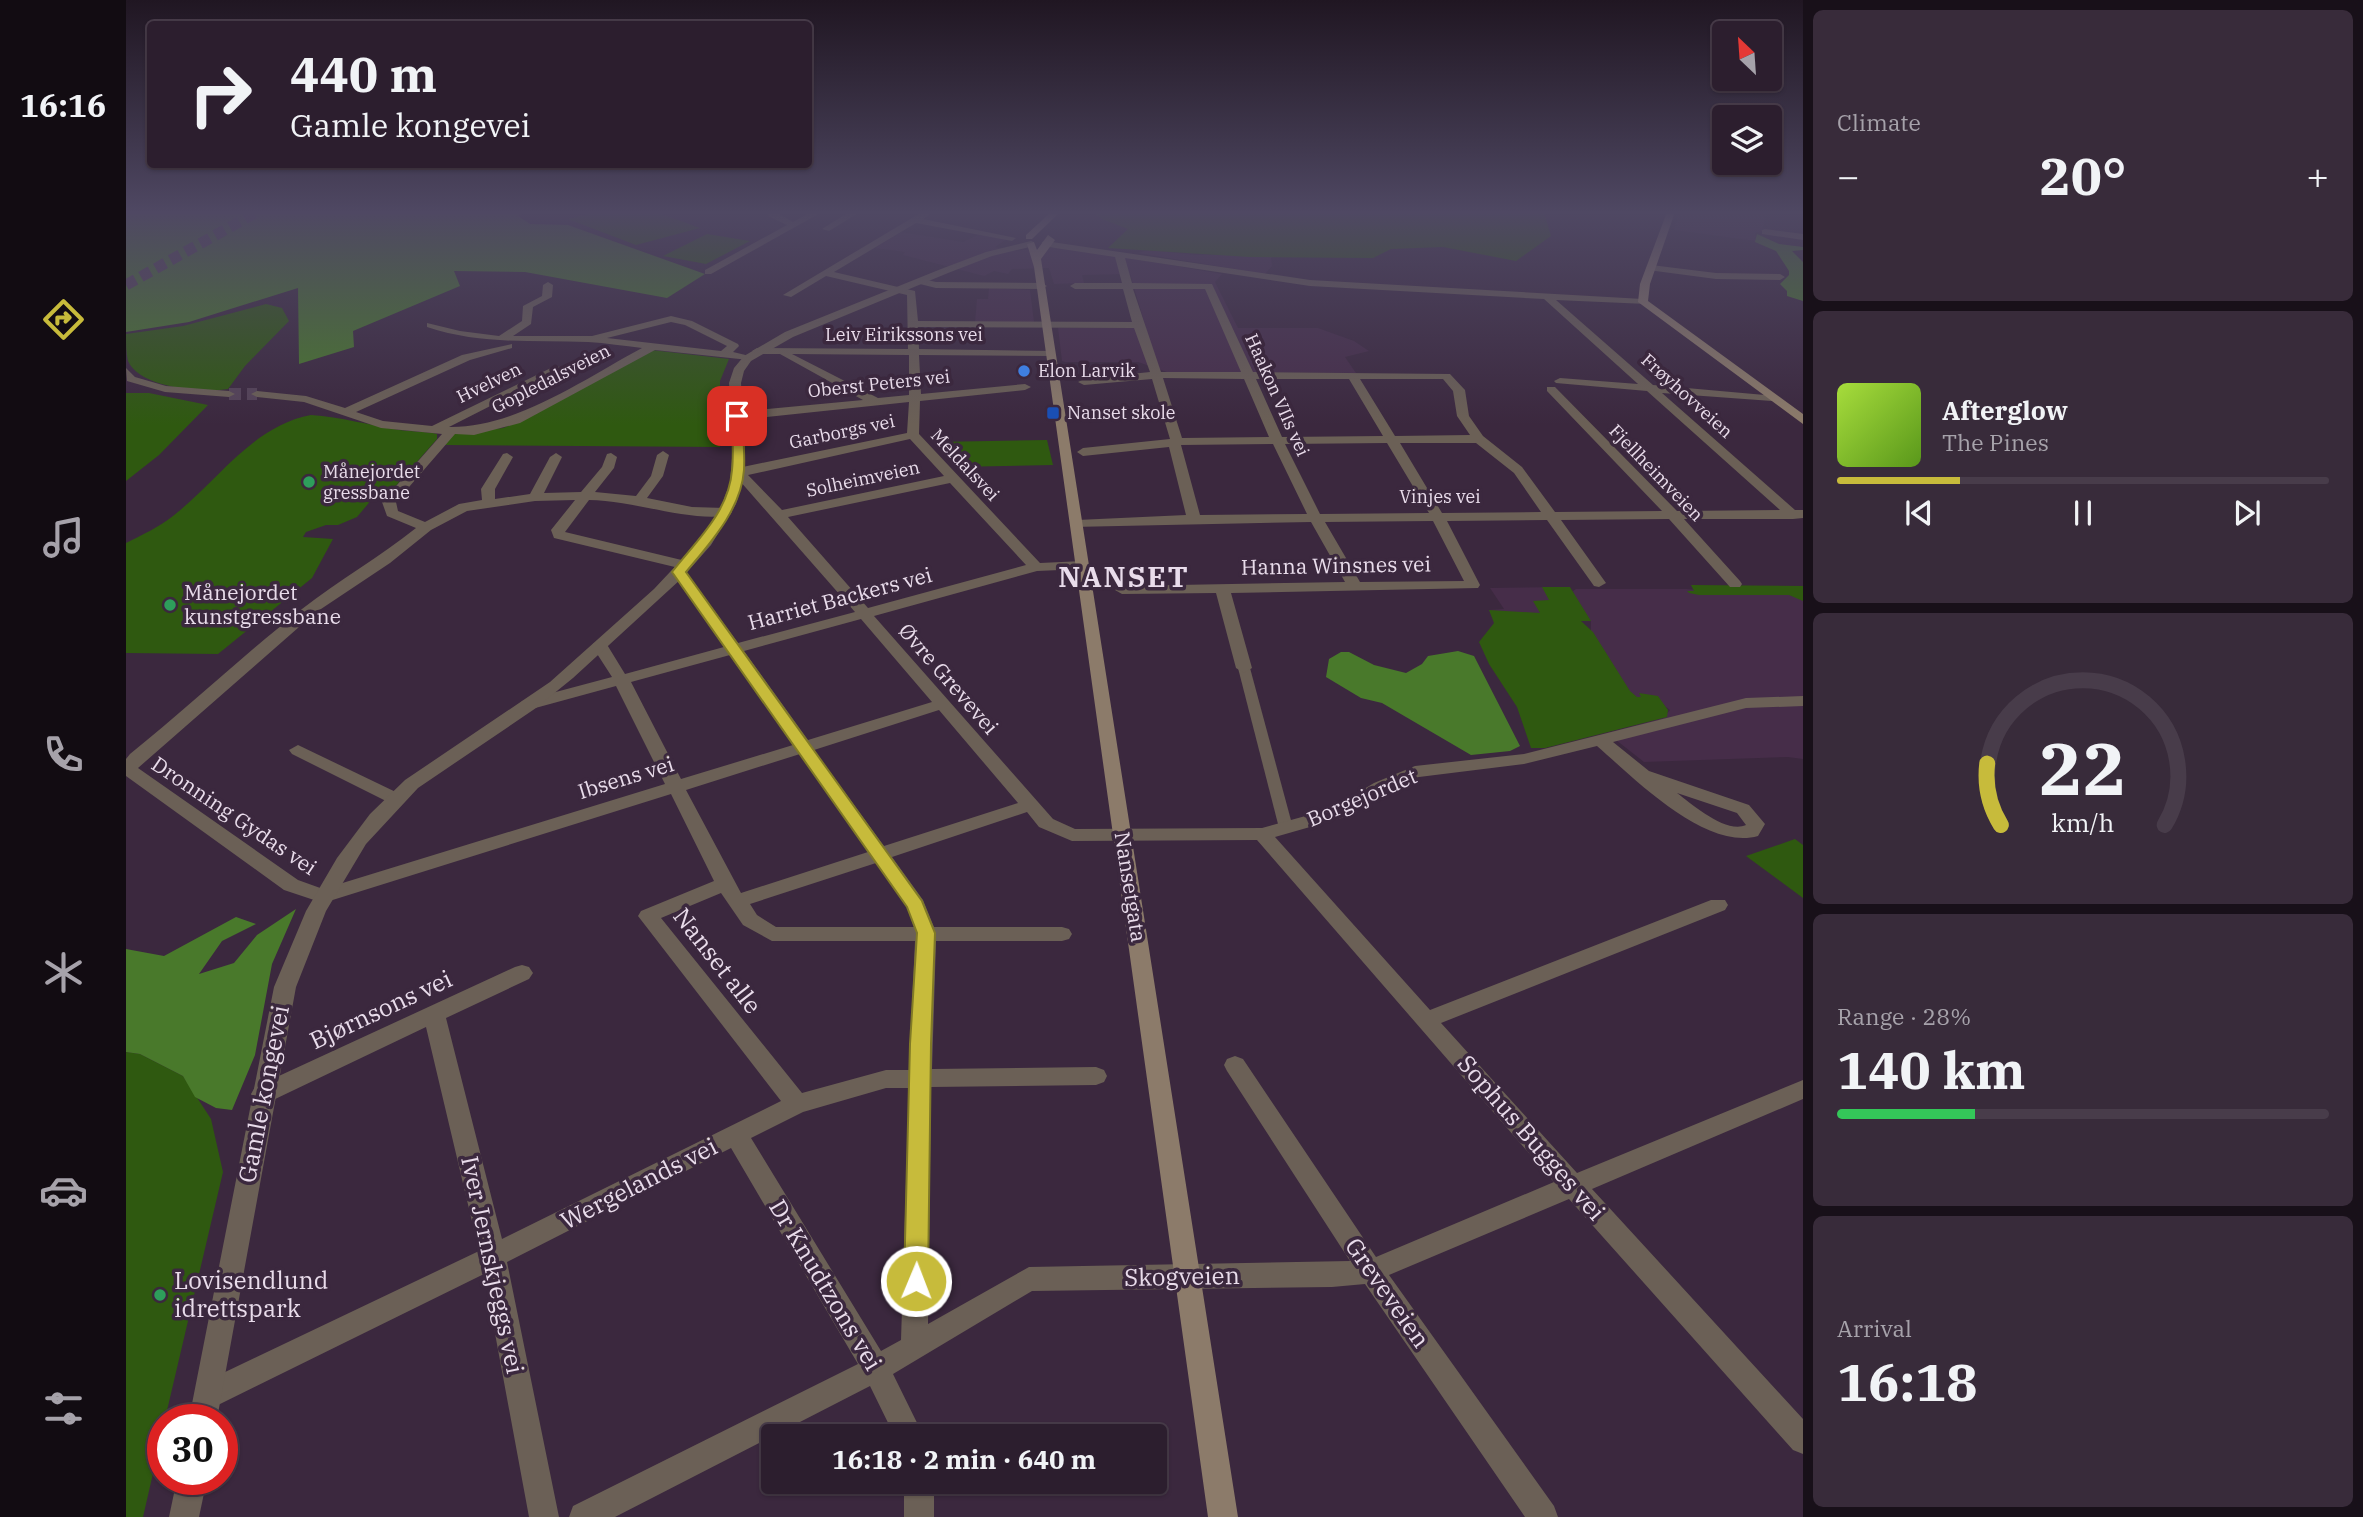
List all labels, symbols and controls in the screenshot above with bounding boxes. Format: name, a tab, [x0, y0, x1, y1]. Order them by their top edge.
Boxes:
north arrow	[1712, 21, 1782, 91]
map controls	[1712, 21, 1782, 175]
text: 440 m	[290, 42, 437, 105]
icon: right	[175, 49, 266, 140]
text: 16:16	[20, 84, 106, 126]
text: Gamle kongevei	[290, 104, 531, 146]
button: layers	[1712, 105, 1782, 175]
text: Climate	[1837, 107, 1921, 137]
text: 20°	[2040, 142, 2126, 209]
text: −	[1837, 151, 1860, 200]
text: +	[2306, 151, 2329, 200]
icon: directions	[39, 295, 88, 344]
street label: Leiv Eirikssons vei	[825, 323, 983, 346]
street label: Haakon VIIs vei	[1240, 330, 1315, 460]
street label: Gopledalsveien	[488, 339, 614, 418]
street label: Frøyhovveien	[1637, 348, 1738, 443]
street label: Hvelven	[453, 357, 525, 408]
place label: Elon Larvik	[1038, 359, 1136, 382]
marker: Elon Larvik	[1016, 363, 1032, 379]
street label: Oberst Peters vei	[807, 365, 952, 402]
pin	[707, 386, 767, 446]
text: Afterglow	[1942, 393, 2068, 427]
icon: arrive	[718, 397, 756, 435]
place label: Nanset skole	[1067, 401, 1175, 424]
marker: Nanset skole	[1045, 405, 1061, 421]
street label: Garborgs vei	[787, 409, 897, 454]
street label: Fjellheimveien	[1604, 419, 1708, 526]
street label: Meldalsvei	[926, 424, 1005, 506]
text: The Pines	[1942, 427, 2049, 457]
street label: Solheimveien	[804, 455, 922, 502]
place label: Månejordet gressbane	[323, 460, 420, 504]
marker: Månejordet gressbane	[301, 474, 317, 490]
street label: Vinjes vei	[1399, 485, 1481, 508]
icon: previous	[1900, 494, 1938, 532]
icon: pause	[2064, 494, 2102, 532]
icon: next	[2228, 494, 2266, 532]
icon: music	[39, 513, 88, 562]
street label: Hanna Winsnes vei	[1241, 549, 1431, 581]
district label: NANSET	[1058, 558, 1190, 595]
street label: Harriet Backers vei	[745, 560, 935, 636]
place label: Månejordet kunstgressbane	[184, 578, 341, 630]
marker: Månejordet kunstgressbane	[162, 597, 178, 613]
street label: Øvre Grevevei	[893, 617, 1005, 740]
text: 22	[2039, 720, 2127, 815]
icon: phone	[39, 730, 88, 779]
street label: Dronning Gydas vei	[146, 749, 323, 881]
street label: Ibsens vei	[574, 749, 677, 805]
street label: Borgejordet	[1302, 761, 1421, 833]
text: km/h	[2051, 805, 2115, 838]
street label: Nansetgata	[1108, 830, 1154, 944]
street label: Nanset alle	[666, 901, 769, 1020]
icon: climate	[39, 948, 88, 997]
street label: Bjørnsons vei	[304, 962, 457, 1056]
text: Range · 28%	[1837, 1001, 1971, 1031]
street label: Gamle kongevei	[230, 1002, 296, 1185]
text: 140 km	[1837, 1036, 2026, 1103]
street label: Sophus Bugges vei	[1451, 1048, 1612, 1227]
street label: Wergelands vei	[555, 1130, 722, 1236]
street label: Iver Jernskjeggs vei	[454, 1153, 532, 1377]
icon: car	[39, 1166, 88, 1215]
street label: Dr Knudtzons vei	[762, 1193, 890, 1376]
street label: Greveveien	[1338, 1231, 1437, 1354]
position arrow	[879, 1244, 953, 1318]
street label: Skogveien	[1124, 1259, 1240, 1293]
place label: Lovisendlund idrettspark	[174, 1264, 328, 1324]
marker: Lovisendlund idrettspark	[152, 1287, 168, 1303]
text: Arrival	[1837, 1313, 1912, 1343]
text: 16:18	[1837, 1348, 1978, 1415]
icon: filters	[39, 1384, 88, 1433]
speed limit sign: 30	[147, 1404, 238, 1495]
text: 16:18 · 2 min · 640 m	[832, 1442, 1096, 1476]

